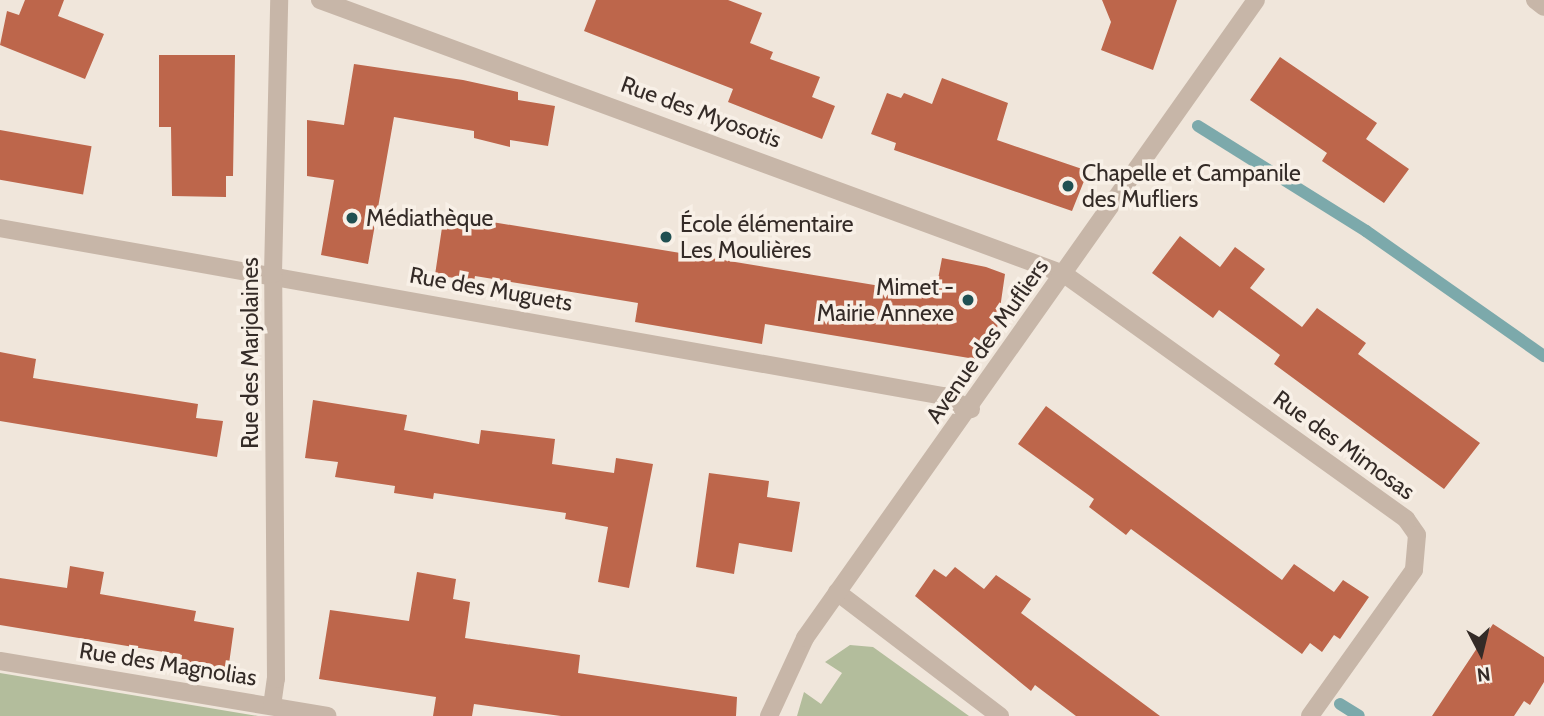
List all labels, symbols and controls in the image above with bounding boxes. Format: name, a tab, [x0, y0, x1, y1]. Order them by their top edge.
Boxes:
street label: Rue des Myosotis	[617, 70, 785, 154]
place label: Chapelle et Campanile des Mufliers	[1082, 159, 1301, 213]
marker: Chapelle et Campanile des Mufliers	[1060, 178, 1076, 194]
place label: Médiathèque	[366, 204, 493, 232]
marker: Médiathèque	[344, 210, 360, 226]
place label: École élémentaire Les Moulières	[680, 210, 853, 264]
marker: École élémentaire Les Moulières	[658, 229, 674, 245]
street label: Avenue des Mufliers	[920, 254, 1054, 428]
street label: Rue des Marjolaines	[236, 257, 264, 449]
street label: Rue des Muguets	[407, 261, 575, 317]
place label: Mimet - Mairie Annexe	[817, 273, 954, 327]
marker: Mimet - Mairie Annexe	[960, 292, 976, 308]
street label: Rue des Mimosas	[1268, 384, 1420, 506]
north arrow	[1446, 618, 1516, 688]
street label: Rue des Magnolias	[77, 636, 259, 692]
text: N	[1476, 662, 1492, 687]

